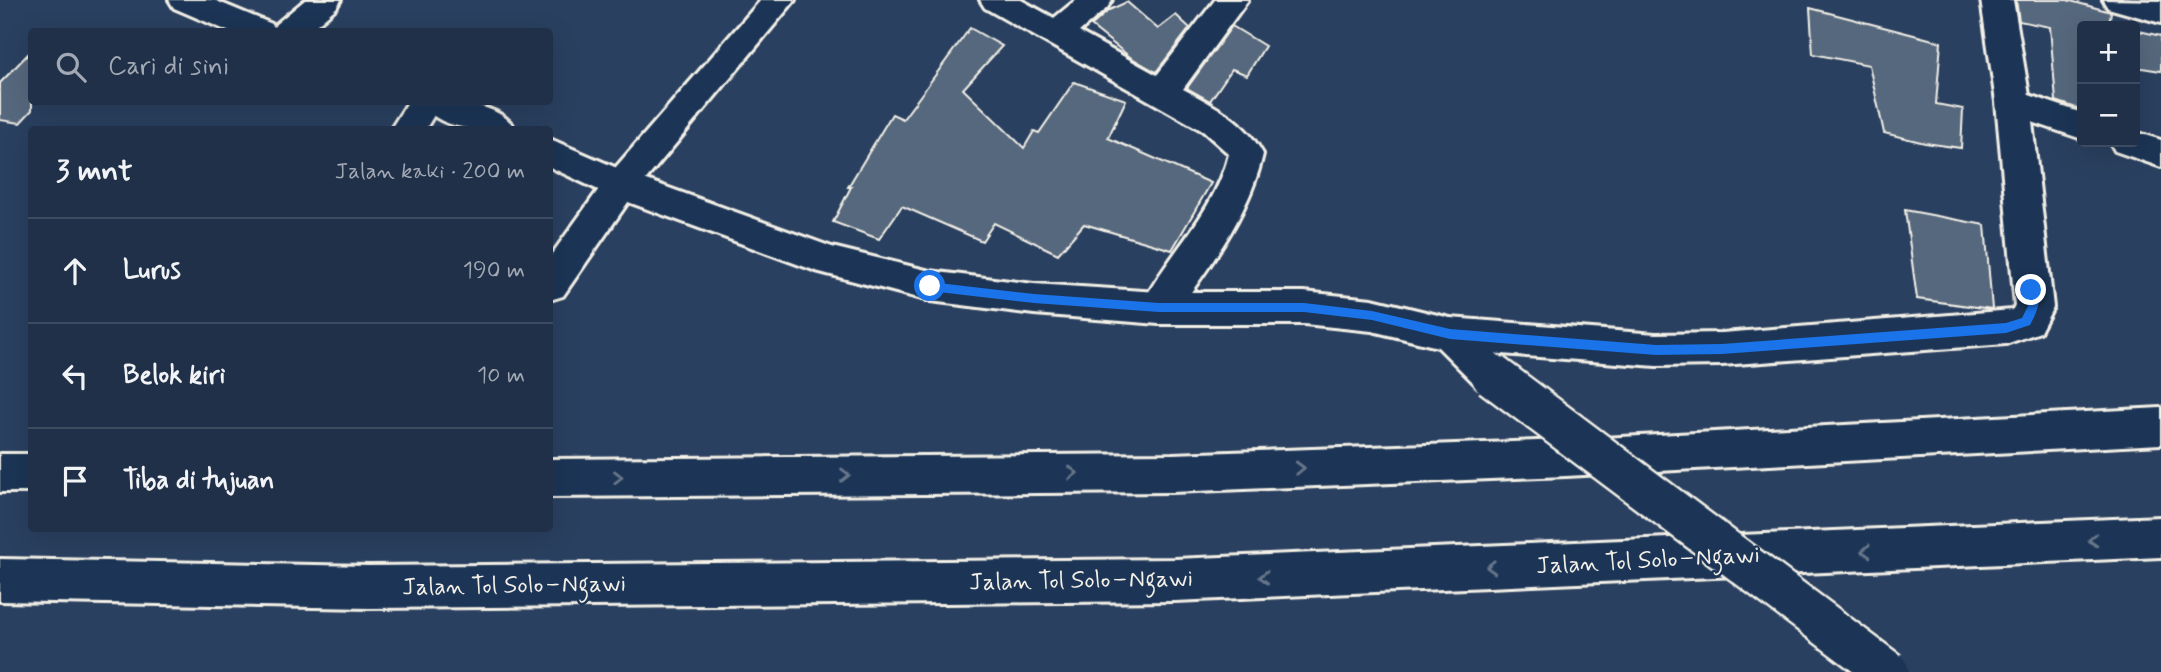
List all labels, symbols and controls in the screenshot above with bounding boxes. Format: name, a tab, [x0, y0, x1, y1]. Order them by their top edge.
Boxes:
map controls	[2077, 21, 2140, 147]
button: +	[2077, 21, 2140, 84]
search box	[28, 28, 553, 105]
icon: search	[52, 48, 90, 86]
text: Cari di sini	[108, 50, 229, 84]
button: −	[2077, 84, 2140, 147]
text: 3 mnt	[56, 152, 132, 191]
text: Jalan kaki · 200 m	[335, 157, 525, 187]
icon: ahead	[56, 252, 94, 290]
text: Lurus	[123, 254, 181, 288]
text: 190 m	[463, 256, 525, 286]
route start	[914, 270, 945, 301]
route end	[2015, 274, 2046, 305]
icon: left	[56, 357, 94, 395]
text: Belok kiri	[123, 359, 225, 393]
text: 10 m	[477, 361, 525, 391]
one-way arrow	[1295, 460, 1306, 475]
icon: arrive	[56, 462, 94, 500]
text: Tiba di tujuan	[123, 464, 274, 498]
one-way arrow	[1067, 466, 1078, 481]
one-way arrow	[840, 467, 851, 483]
one-way arrow	[613, 469, 623, 485]
one-way arrow	[2087, 532, 2098, 547]
street label: Jalan Tol Solo–Ngawi	[1535, 540, 1761, 585]
one-way arrow	[1860, 543, 1871, 558]
one-way arrow	[1486, 560, 1497, 575]
street label: Jalan Tol Solo–Ngawi	[969, 564, 1193, 601]
street label: Jalan Tol Solo–Ngawi	[402, 569, 626, 606]
one-way arrow	[1258, 569, 1269, 584]

